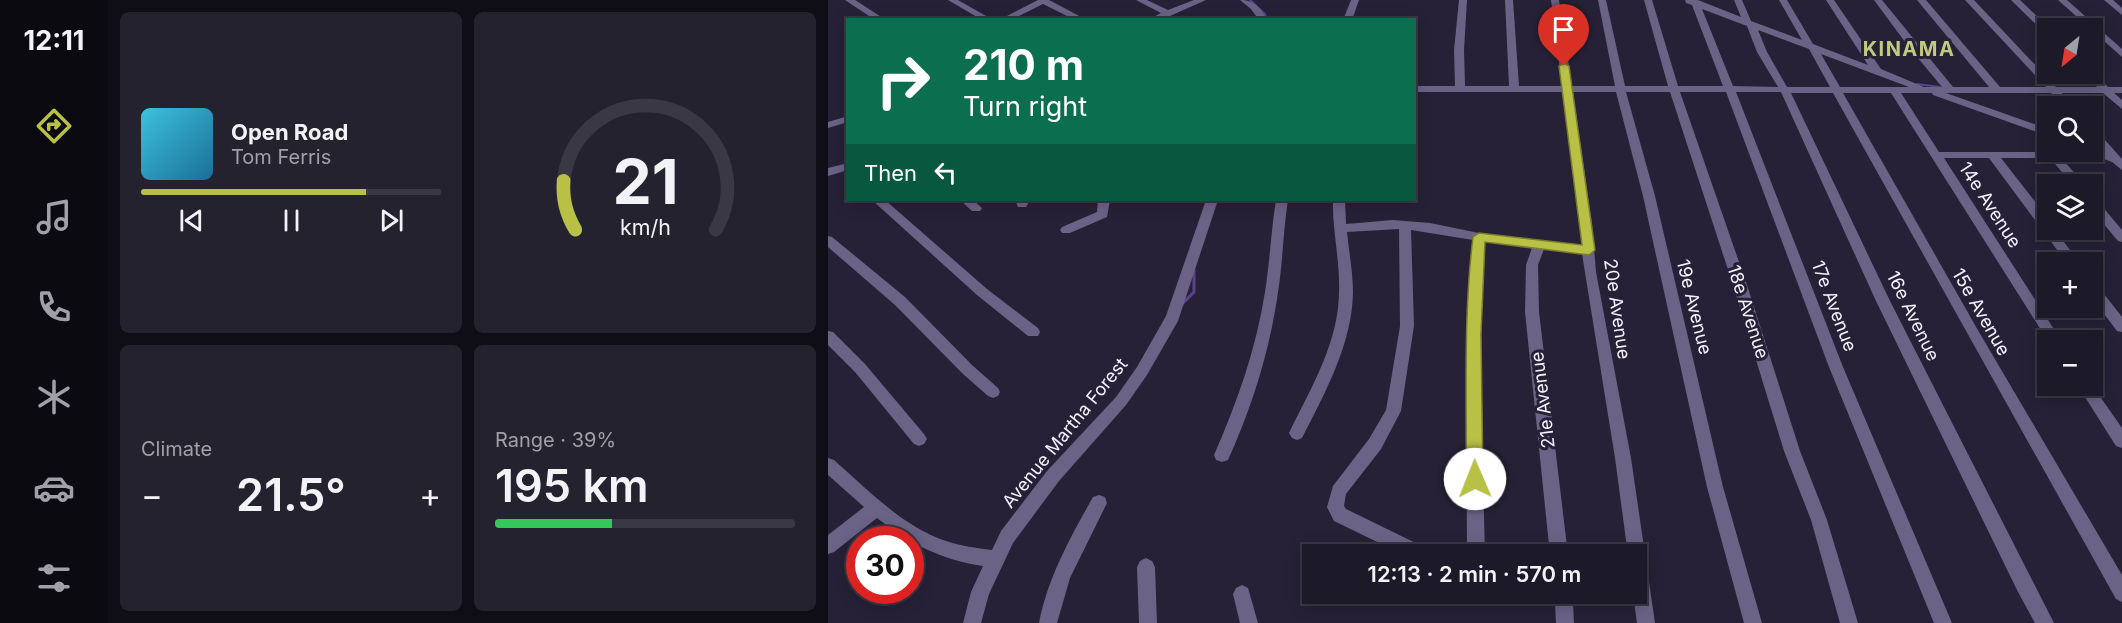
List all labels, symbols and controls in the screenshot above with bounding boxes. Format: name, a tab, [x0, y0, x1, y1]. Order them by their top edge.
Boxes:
pin	[1538, 4, 1589, 66]
icon: arrive	[1547, 13, 1580, 46]
north arrow	[2037, 18, 2103, 84]
map controls	[2037, 18, 2103, 396]
text: 12:11	[24, 24, 84, 57]
district label: KINAMA	[1863, 37, 1955, 61]
text: 210 m	[963, 39, 1084, 90]
icon: right	[864, 42, 942, 120]
text: Turn right	[963, 90, 1087, 123]
button: search	[2037, 96, 2103, 162]
icon: directions	[33, 105, 75, 147]
text: Open Road	[231, 119, 348, 145]
text: 21	[612, 144, 678, 219]
text: Tom Ferris	[231, 145, 331, 169]
icon: left	[929, 156, 962, 189]
street label: 14e Avenue	[1955, 158, 2026, 251]
text: Then	[864, 160, 917, 186]
button: layers	[2037, 174, 2103, 240]
icon: music	[33, 196, 75, 238]
icon: previous	[175, 204, 208, 237]
icon: pause	[275, 204, 308, 237]
icon: next	[375, 204, 408, 237]
text: km/h	[620, 214, 670, 240]
button: +	[2037, 252, 2103, 318]
street label: 20e Avenue	[1600, 257, 1635, 360]
street label: 19e Avenue	[1673, 257, 1716, 357]
street label: 17e Avenue	[1808, 258, 1861, 354]
street label: 18e Avenue	[1723, 262, 1773, 361]
street label: 15e Avenue	[1948, 264, 2015, 359]
street label: 16e Avenue	[1883, 267, 1944, 364]
icon: phone	[33, 286, 75, 328]
button: −	[2037, 330, 2103, 396]
street label: 21e Avenue	[1526, 351, 1559, 450]
street label: Avenue Martha Forest	[998, 354, 1132, 512]
icon: climate	[33, 376, 75, 418]
text: Range · 39%	[495, 428, 616, 452]
text: Climate	[141, 437, 212, 461]
position arrow	[1443, 447, 1507, 511]
text: 195 km	[495, 458, 649, 513]
icon: car	[33, 467, 75, 509]
text: 21.5°	[236, 467, 346, 522]
text: −	[141, 475, 163, 515]
text: +	[419, 475, 441, 515]
speed limit sign: 30	[846, 526, 924, 604]
icon: filters	[33, 557, 75, 599]
text: 12:13 · 2 min · 570 m	[1368, 561, 1581, 587]

